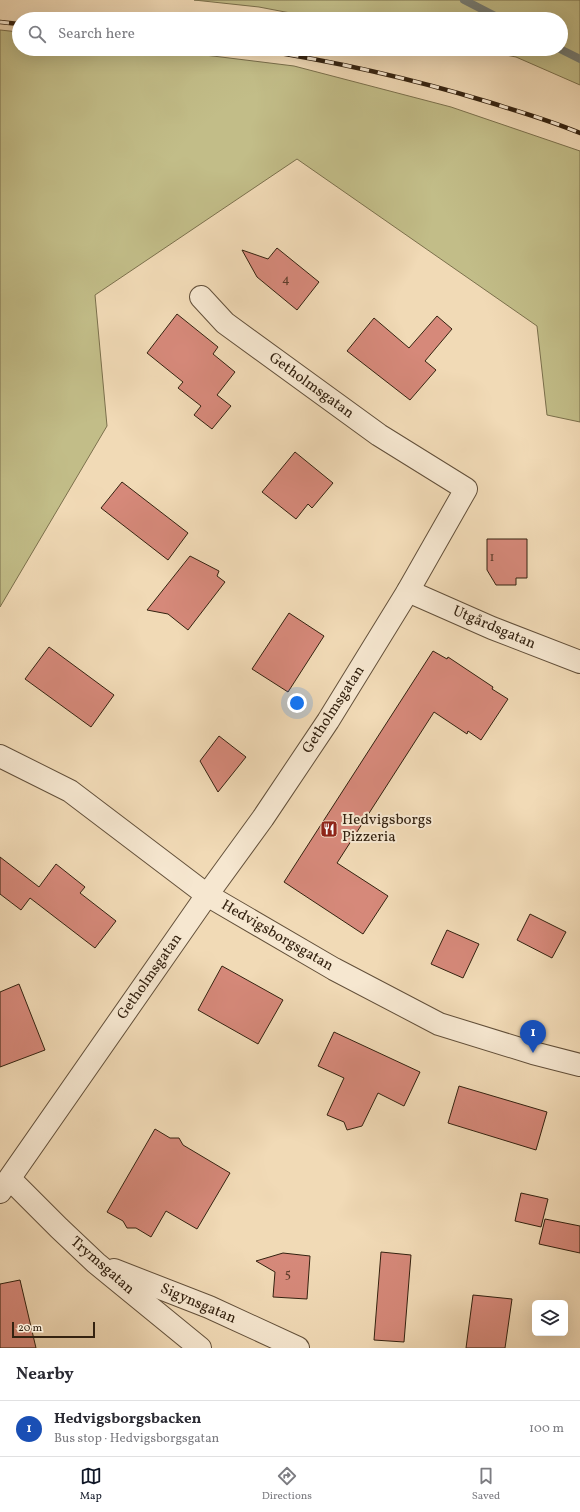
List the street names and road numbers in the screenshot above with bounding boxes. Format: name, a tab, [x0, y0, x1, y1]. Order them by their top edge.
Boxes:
street label: Getholmsgatan	[264, 348, 358, 424]
street label: Utgårdsgatan	[449, 601, 539, 655]
street label: Getholmsgatan	[298, 662, 370, 758]
street label: Hedvigsborgsgatan	[217, 895, 337, 977]
street label: Getholmsgatan	[112, 930, 188, 1024]
street label: Trymsgatan	[65, 1232, 139, 1300]
street label: Sigynsgatan	[157, 1279, 239, 1329]

